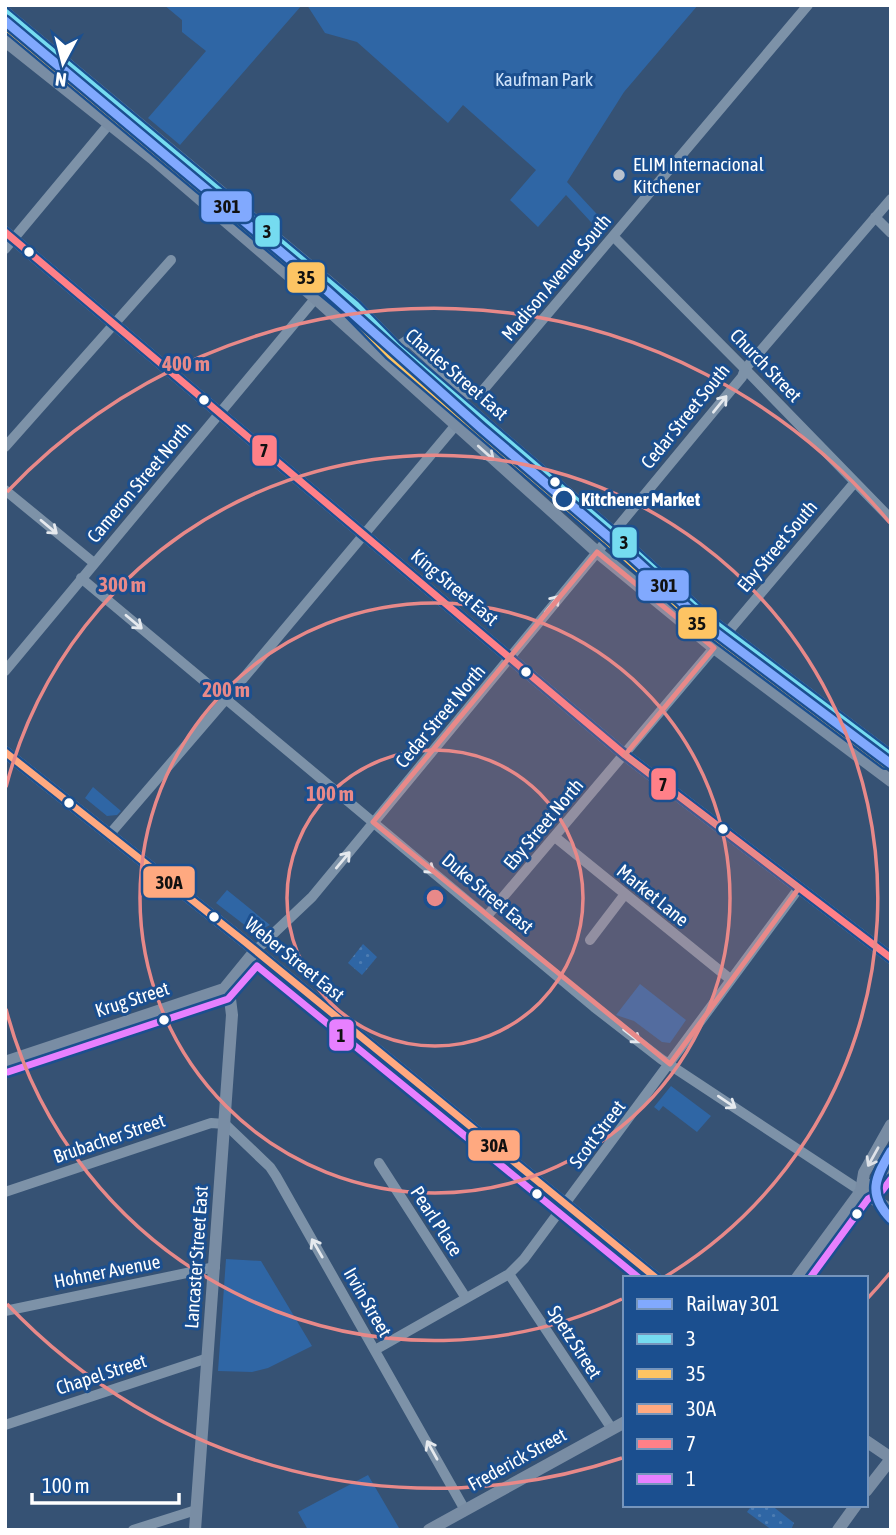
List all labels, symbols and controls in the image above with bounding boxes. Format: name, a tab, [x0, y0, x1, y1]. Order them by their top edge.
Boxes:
north arrow	[28, 28, 98, 98]
text: N	[54, 68, 68, 91]
park label: Kaufman Park	[495, 68, 594, 90]
place label: ELIM Internacional Kitchener	[633, 153, 764, 197]
marker: ELIM Internacional Kitchener	[611, 167, 627, 183]
line badge: 301	[200, 190, 253, 223]
text: 301	[214, 195, 240, 217]
street label: Madison Avenue South	[497, 209, 615, 345]
line badge: 3	[254, 214, 281, 248]
text: 3	[263, 220, 272, 242]
unlabelled marker	[22, 245, 36, 259]
line badge: 35	[286, 261, 326, 294]
text: 35	[297, 266, 315, 288]
street label: Charles Street East	[401, 324, 513, 424]
street label: Church Street	[726, 324, 806, 406]
text: 400 m	[161, 351, 210, 375]
street label: Cedar Street South	[636, 359, 734, 473]
unlabelled marker	[197, 393, 211, 407]
one-way arrow	[711, 395, 727, 413]
street label: Cameron Street North	[82, 417, 196, 547]
line badge: 7	[251, 434, 278, 467]
text: 7	[260, 439, 269, 461]
one-way arrow	[477, 445, 495, 461]
unlabelled marker	[548, 475, 562, 489]
marker: Kitchener Market	[553, 488, 575, 510]
place label: Kitchener Market	[581, 488, 701, 510]
street label: Eby Street South	[732, 496, 822, 596]
one-way arrow	[40, 519, 58, 535]
line badge: 3	[611, 526, 638, 559]
text: 3	[620, 531, 629, 553]
street label: King Street East	[407, 544, 503, 630]
line badge: 301	[637, 569, 690, 602]
text: 300 m	[98, 572, 146, 596]
text: 301	[651, 574, 677, 596]
one-way arrow	[544, 596, 560, 614]
line badge: 35	[677, 606, 718, 640]
text: 35	[688, 612, 706, 634]
one-way arrow	[124, 614, 142, 630]
street label: Cedar Street North	[391, 660, 489, 772]
unlabelled marker	[519, 665, 533, 679]
text: 200 m	[202, 677, 250, 701]
line badge: 7	[650, 767, 677, 801]
text: 7	[659, 773, 668, 795]
street label: Eby Street North	[499, 774, 587, 874]
text: 100 m	[306, 781, 354, 805]
unlabelled marker	[62, 796, 76, 810]
unlabelled marker	[716, 822, 730, 836]
street label: Duke Street East	[438, 848, 538, 938]
one-way arrow	[335, 851, 350, 869]
one-way arrow	[417, 857, 435, 873]
street label: Market Lane	[613, 859, 693, 931]
line badge: 30A	[142, 865, 196, 899]
text: 30A	[155, 871, 183, 893]
centre of rings	[423, 886, 447, 910]
unlabelled marker	[207, 910, 221, 924]
street label: Weber Street East	[241, 912, 349, 1006]
street label: Krug Street	[92, 977, 172, 1021]
unlabelled marker	[157, 1013, 171, 1027]
line badge: 1	[328, 1018, 355, 1052]
text: 1	[337, 1024, 346, 1046]
one-way arrow	[622, 1029, 641, 1044]
one-way arrow	[717, 1095, 736, 1109]
street label: Scott Street	[564, 1096, 630, 1172]
street label: Brubacher Street	[50, 1109, 168, 1167]
line badge: 30A	[467, 1129, 521, 1162]
text: 30A	[480, 1134, 508, 1156]
one-way arrow	[866, 1146, 879, 1167]
street label: Pearl Place	[406, 1182, 468, 1260]
street label: Lancaster Street East	[180, 1185, 212, 1329]
unlabelled marker	[530, 1187, 544, 1201]
unlabelled marker	[850, 1207, 864, 1221]
one-way arrow	[310, 1239, 324, 1259]
street label: Hohner Avenue	[52, 1250, 162, 1292]
street label: Irvin Street	[339, 1264, 397, 1340]
legend	[623, 1276, 868, 1507]
text: Railway 301	[686, 1291, 780, 1315]
street label: Spetz Street	[543, 1302, 607, 1382]
text: 3	[686, 1326, 696, 1350]
street label: Chapel Street	[53, 1349, 149, 1399]
text: 35	[686, 1361, 706, 1385]
text: 30A	[686, 1396, 717, 1420]
street label: Frederick Street	[464, 1423, 570, 1495]
text: 7	[686, 1431, 696, 1455]
one-way arrow	[425, 1441, 439, 1461]
scale bar	[32, 1462, 178, 1506]
text: 1	[686, 1466, 696, 1490]
text: 100 m	[42, 1473, 90, 1497]

